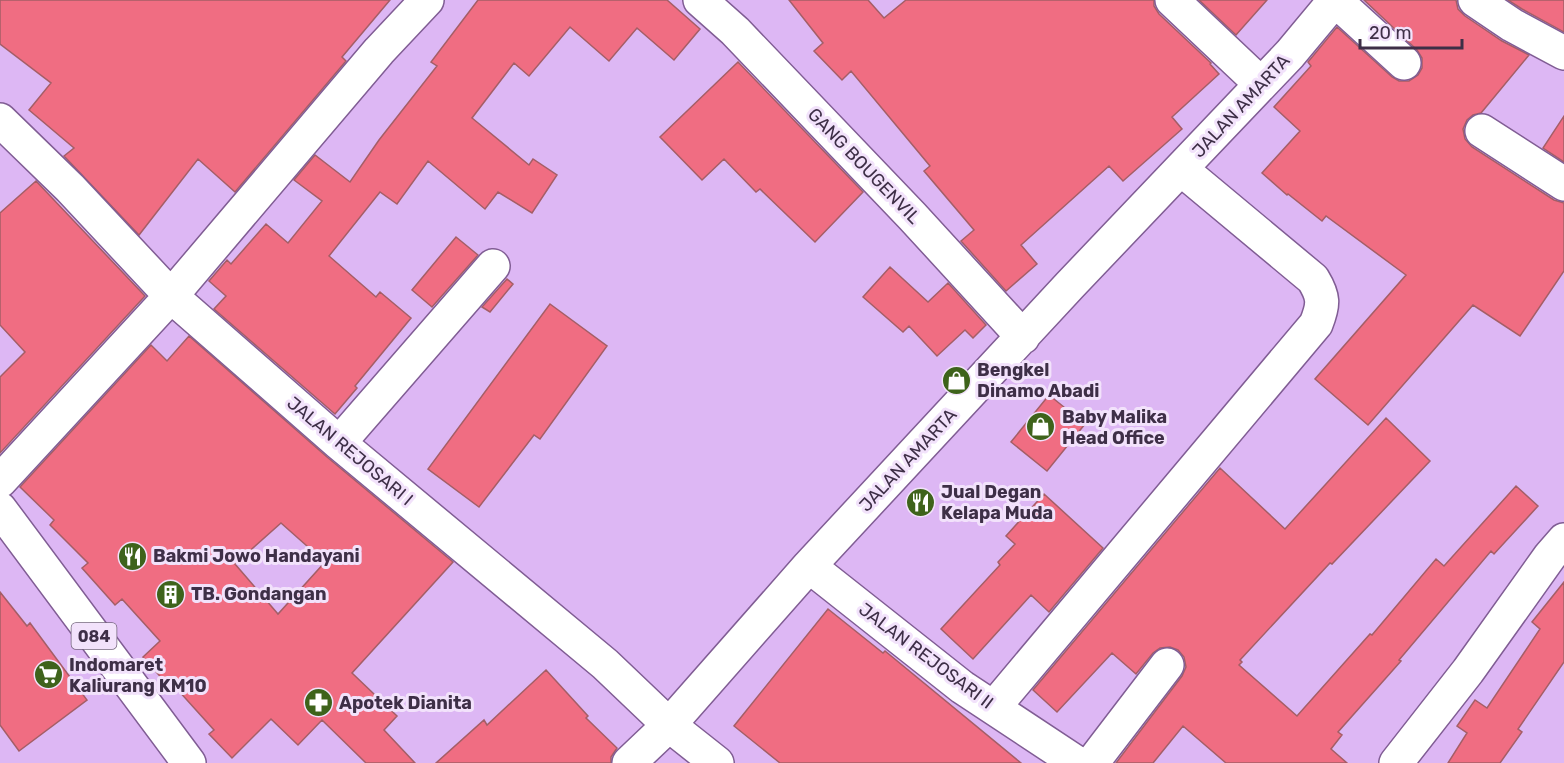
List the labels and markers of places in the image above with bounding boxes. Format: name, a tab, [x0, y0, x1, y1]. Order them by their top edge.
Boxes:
place label: Bengkel Dinamo Abadi	[977, 359, 1099, 402]
shop icon: Bengkel Dinamo Abadi	[940, 364, 972, 396]
place label: Baby Malika Head Office	[1062, 406, 1167, 449]
shop icon: Baby Malika Head Office	[1025, 411, 1057, 443]
place label: Jual Degan Kelapa Muda	[941, 481, 1053, 524]
restaurant icon: Jual Degan Kelapa Muda	[904, 486, 936, 518]
restaurant icon: Bakmi Jowo Handayani	[116, 540, 148, 572]
place label: Bakmi Jowo Handayani	[153, 545, 360, 567]
building icon: TB. Gondangan	[154, 578, 186, 610]
place label: TB. Gondangan	[191, 583, 327, 605]
place label: Indomaret Kaliurang KM10	[69, 654, 207, 697]
supermarket icon: Indomaret Kaliurang KM10	[32, 659, 64, 691]
pharmacy icon: Apotek Dianita	[302, 687, 334, 719]
place label: Apotek Dianita	[339, 692, 472, 714]

